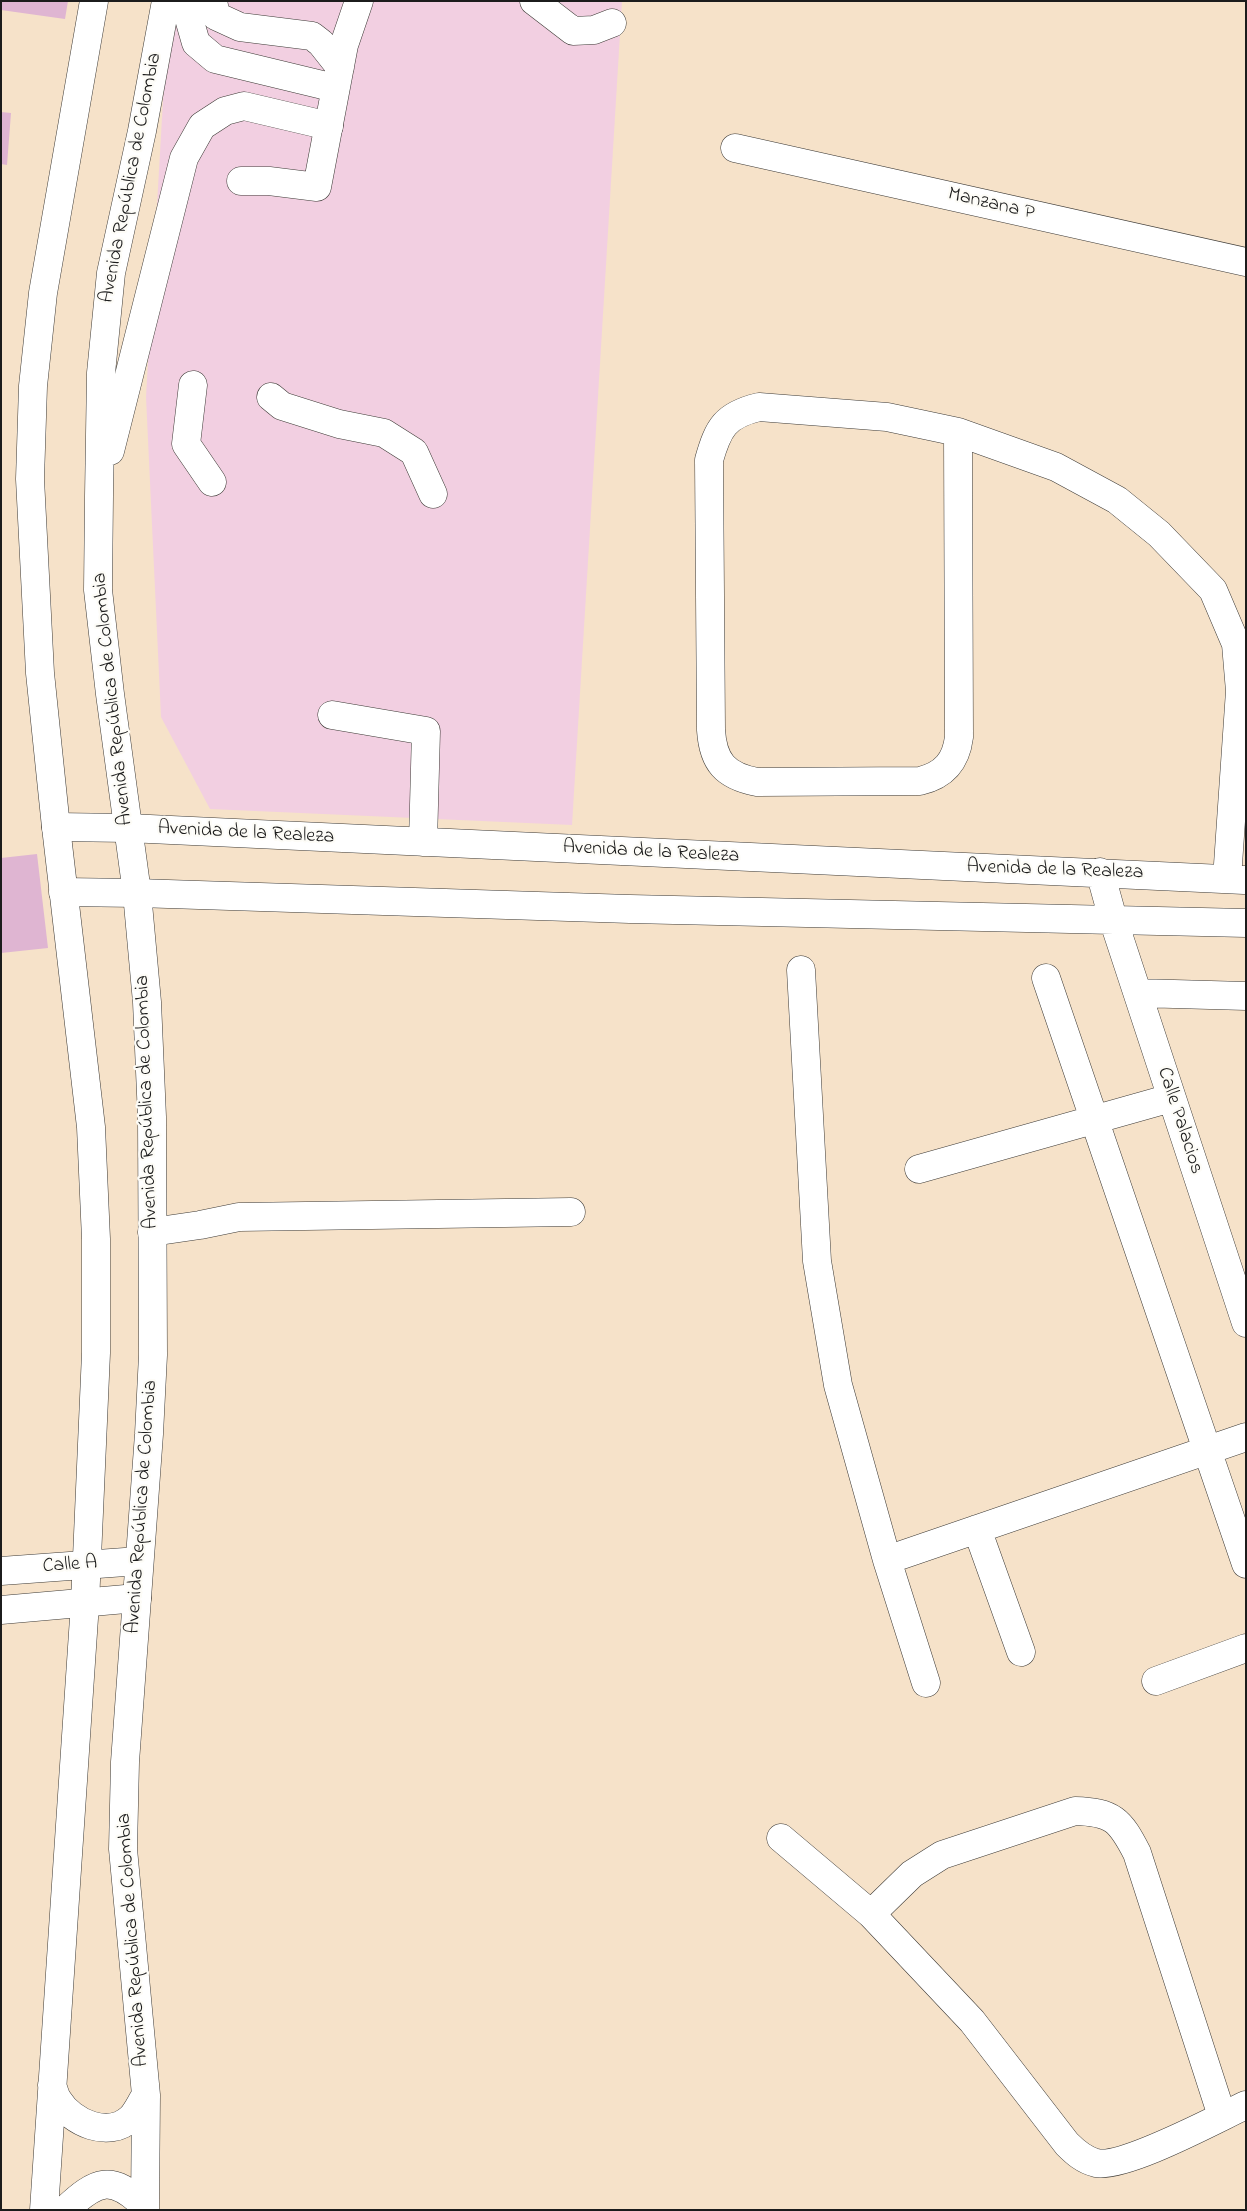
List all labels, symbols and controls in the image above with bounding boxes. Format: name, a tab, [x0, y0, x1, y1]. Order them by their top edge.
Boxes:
street label: Avenida República de Colombia	[96, 51, 168, 305]
street label: Manzana P	[945, 183, 1037, 227]
street label: Avenida República de Colombia	[89, 571, 139, 827]
street label: Avenida de la Realeza	[157, 817, 335, 851]
street label: Avenida de la Realeza	[562, 836, 740, 870]
street label: Avenida de la Realeza	[966, 856, 1144, 886]
street label: Avenida República de Colombia	[132, 975, 164, 1229]
street label: Calle Palacios	[1150, 1065, 1208, 1177]
street label: Avenida República de Colombia	[122, 1379, 164, 1635]
street label: Calle A	[42, 1552, 98, 1580]
street label: Avenida República de Colombia	[113, 1812, 155, 2068]

